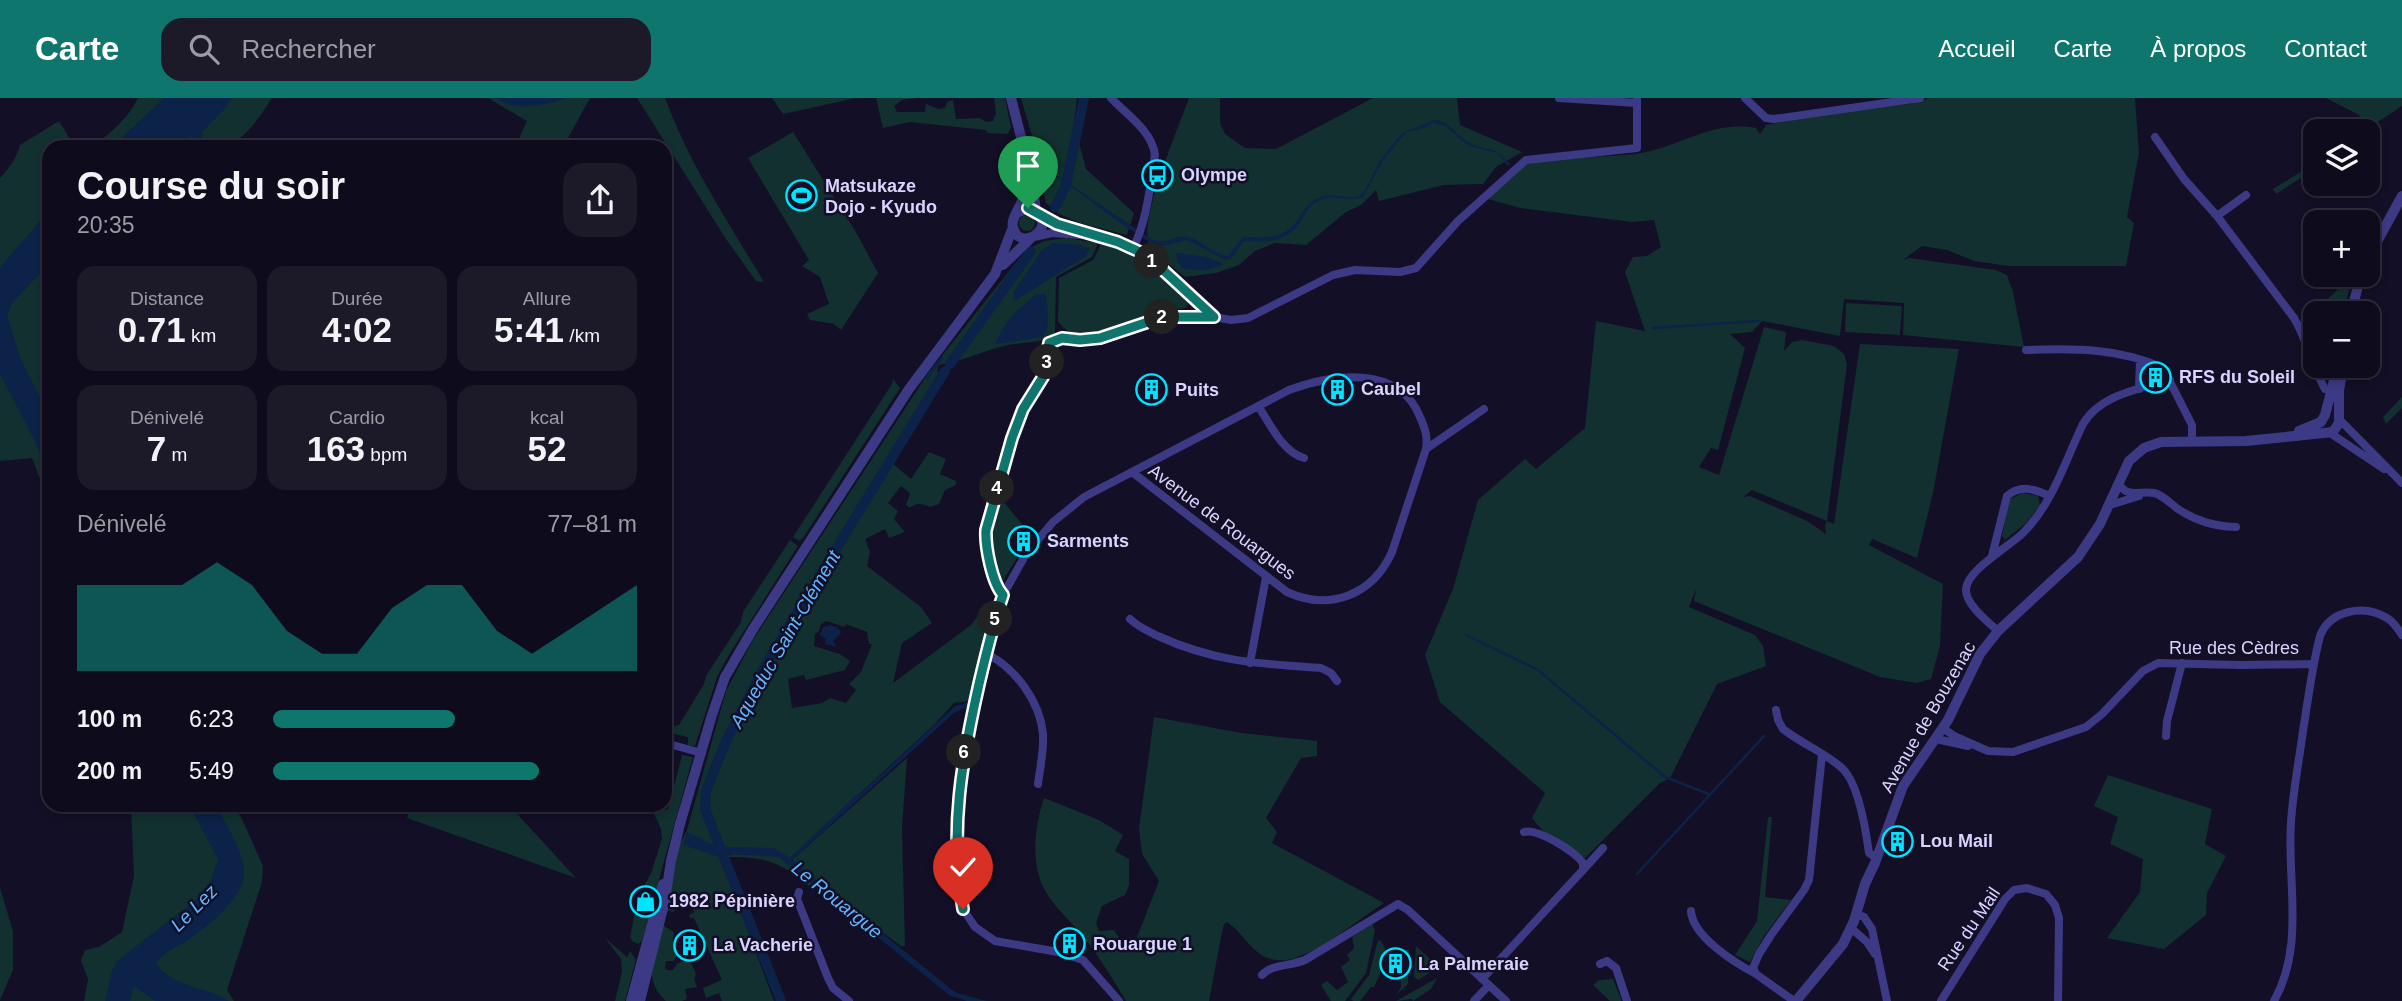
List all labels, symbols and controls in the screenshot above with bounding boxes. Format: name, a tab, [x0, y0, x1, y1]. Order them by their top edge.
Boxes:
search box	[161, 18, 651, 81]
text: Carte	[35, 30, 119, 67]
icon: search	[185, 30, 223, 68]
text: Rechercher	[241, 34, 376, 64]
text: Accueil	[1938, 35, 2016, 62]
text: Carte	[2054, 35, 2112, 62]
text: À propos	[2150, 35, 2246, 62]
text: Contact	[2284, 35, 2367, 62]
map controls	[2303, 119, 2380, 378]
button: layers	[2303, 119, 2380, 196]
pin	[998, 136, 1058, 208]
icon: arrive	[1009, 147, 1047, 185]
bus stop icon: Olympe	[1141, 158, 1175, 192]
button: share	[563, 163, 637, 237]
text: Course du soir	[77, 165, 345, 207]
place label: Olympe	[1181, 165, 1247, 185]
place label: Matsukaze Dojo - Kyudo	[825, 176, 937, 217]
sports icon: Matsukaze Dojo - Kyudo	[785, 179, 819, 213]
button: +	[2303, 210, 2380, 287]
text: 20:35	[77, 212, 135, 238]
pin: 1	[1134, 244, 1170, 278]
text: 1	[1146, 250, 1157, 271]
text: Distance	[130, 288, 204, 309]
text: Durée	[331, 288, 383, 309]
text: Allure	[523, 288, 571, 309]
pin: 2	[1144, 300, 1180, 334]
button: −	[2303, 301, 2380, 378]
text: 2	[1156, 306, 1167, 327]
text: 0.71	[118, 310, 186, 349]
text: 4:02	[322, 310, 392, 349]
text: 5:41	[494, 310, 564, 349]
text: km	[186, 325, 216, 346]
text: /km	[564, 325, 600, 346]
pin: 3	[1030, 344, 1064, 380]
text: 3	[1041, 351, 1052, 372]
building icon: RFS du Soleil	[2139, 360, 2173, 394]
place label: RFS du Soleil	[2179, 367, 2295, 387]
building icon: Caubel	[1321, 372, 1355, 406]
building icon: Puits	[1135, 373, 1169, 407]
place label: Caubel	[1361, 379, 1421, 399]
place label: Puits	[1175, 380, 1219, 400]
text: Dénivelé	[130, 407, 204, 428]
text: Cardio	[329, 407, 385, 428]
text: kcal	[530, 407, 564, 428]
text: 7	[147, 429, 166, 468]
text: 163	[307, 429, 365, 468]
text: 52	[528, 429, 566, 468]
text: m	[166, 444, 187, 465]
text: bpm	[365, 444, 407, 465]
street label: Avenue de Rouargues	[1145, 460, 1299, 584]
pin: 4	[979, 470, 1014, 506]
text: 4	[991, 477, 1002, 498]
text: Dénivelé	[77, 511, 167, 537]
text: 77–81 m	[547, 511, 637, 537]
building icon: Sarments	[1007, 524, 1041, 558]
place label: Sarments	[1047, 531, 1129, 551]
water label: Aqueduc Saint-Clément	[725, 546, 845, 732]
pin: 5	[978, 602, 1012, 636]
text: 5	[989, 608, 1000, 629]
street label: Avenue de Bouzenac	[1877, 638, 1979, 796]
street label: Rue des Cèdres	[2169, 638, 2299, 658]
text: 100 m	[77, 706, 142, 732]
text: 6:23	[189, 706, 234, 732]
pin: 6	[946, 734, 982, 770]
text: 6	[958, 741, 969, 762]
text: 200 m	[77, 758, 142, 784]
text: 5:49	[189, 758, 234, 784]
building icon: Lou Mail	[1880, 824, 1914, 858]
place label: Lou Mail	[1920, 831, 1993, 851]
pin	[933, 837, 993, 909]
icon: check	[944, 848, 982, 886]
water label: Le Rouargue	[788, 857, 886, 943]
water label: Le Lez	[166, 880, 222, 936]
shop icon: 1982 Pépinière	[629, 884, 663, 918]
street label: Rue du Mail	[1934, 884, 2004, 974]
place label: 1982 Pépinière	[669, 891, 795, 911]
building icon: Rouargue 1	[1053, 927, 1087, 961]
building icon: La Vacherie	[673, 928, 707, 962]
place label: Rouargue 1	[1093, 934, 1192, 954]
place label: La Vacherie	[713, 935, 813, 955]
building icon: La Palmeraie	[1378, 947, 1412, 981]
place label: La Palmeraie	[1418, 954, 1529, 974]

